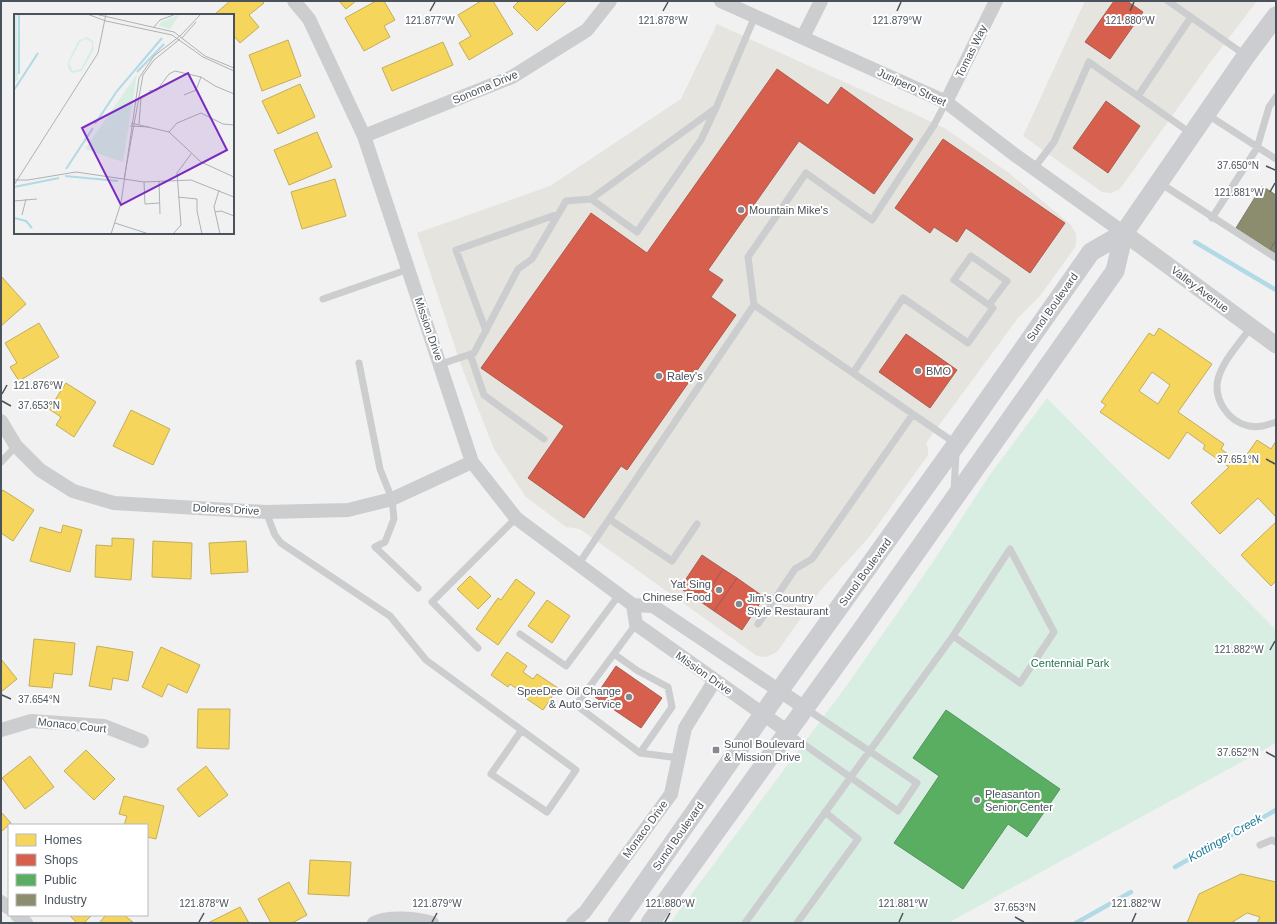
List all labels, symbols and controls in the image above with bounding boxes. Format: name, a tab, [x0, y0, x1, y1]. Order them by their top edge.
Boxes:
inset map	[14, 14, 234, 234]
text: 121.877°W	[405, 15, 455, 26]
text: 121.878°W	[638, 15, 688, 26]
text: 121.879°W	[872, 15, 922, 26]
text: 121.880°W	[1105, 15, 1155, 26]
street label: Tomas Way	[953, 22, 989, 79]
street label: Junipero Street	[876, 66, 948, 108]
street label: Sonoma Drive	[451, 68, 519, 106]
text: 37.650°N	[1217, 160, 1259, 171]
text: 121.881°W	[1214, 187, 1264, 198]
place label: Mountain Mike's	[749, 204, 829, 216]
marker: Mountain Mike's	[736, 205, 746, 215]
street label: Valley Avenue	[1169, 264, 1231, 314]
street label: Sunol Boulevard	[1024, 270, 1080, 344]
street label: Mission Drive	[413, 296, 445, 362]
place label: BMO	[926, 365, 952, 377]
marker: BMO	[913, 366, 923, 376]
place label: Raley's	[667, 370, 703, 382]
marker: Raley's	[654, 371, 664, 381]
text: 121.876°W	[13, 380, 63, 391]
text: 37.653°N	[18, 400, 60, 411]
text: 37.651°N	[1217, 454, 1259, 465]
street label: Dolores Drive	[192, 501, 260, 517]
street label: Sunol Boulevard	[836, 536, 894, 608]
place label: Yat Sing Chinese Food	[643, 578, 711, 603]
marker: Yat Sing Chinese Food	[714, 585, 724, 595]
place label: Jim's Country Style Restaurant	[747, 592, 828, 617]
marker: Jim's Country Style Restaurant	[734, 599, 744, 609]
text: 121.882°W	[1214, 644, 1264, 655]
street label: Mission Drive	[674, 649, 734, 697]
park label: Centennial Park	[1031, 657, 1110, 669]
place label: SpeeDee Oil Change & Auto Service	[517, 685, 621, 710]
marker: SpeeDee Oil Change & Auto Service	[624, 692, 634, 702]
text: 37.654°N	[18, 694, 60, 705]
street label: Monaco Court	[37, 715, 107, 735]
place label: Sunol Boulevard & Mission Drive	[724, 738, 805, 763]
marker: Sunol Boulevard & Mission Drive	[711, 745, 721, 755]
text: 37.652°N	[1217, 747, 1259, 758]
place label: Pleasanton Senior Center	[985, 788, 1053, 813]
marker: Pleasanton Senior Center	[972, 795, 982, 805]
street label: Monaco Drive	[620, 798, 670, 860]
street label: Sunol Boulevard	[650, 799, 706, 873]
water label: Kottinger Creek	[1185, 811, 1265, 865]
legend	[8, 824, 148, 916]
text: Homes	[44, 833, 82, 847]
text: Shops	[44, 853, 78, 867]
text: Public	[44, 873, 77, 887]
text: Industry	[44, 893, 87, 907]
text: 121.878°W	[179, 898, 229, 909]
text: 121.879°W	[412, 898, 462, 909]
text: 121.880°W	[645, 898, 695, 909]
text: 121.881°W	[878, 898, 928, 909]
text: 121.882°W	[1111, 898, 1161, 909]
text: 37.653°N	[994, 902, 1036, 913]

